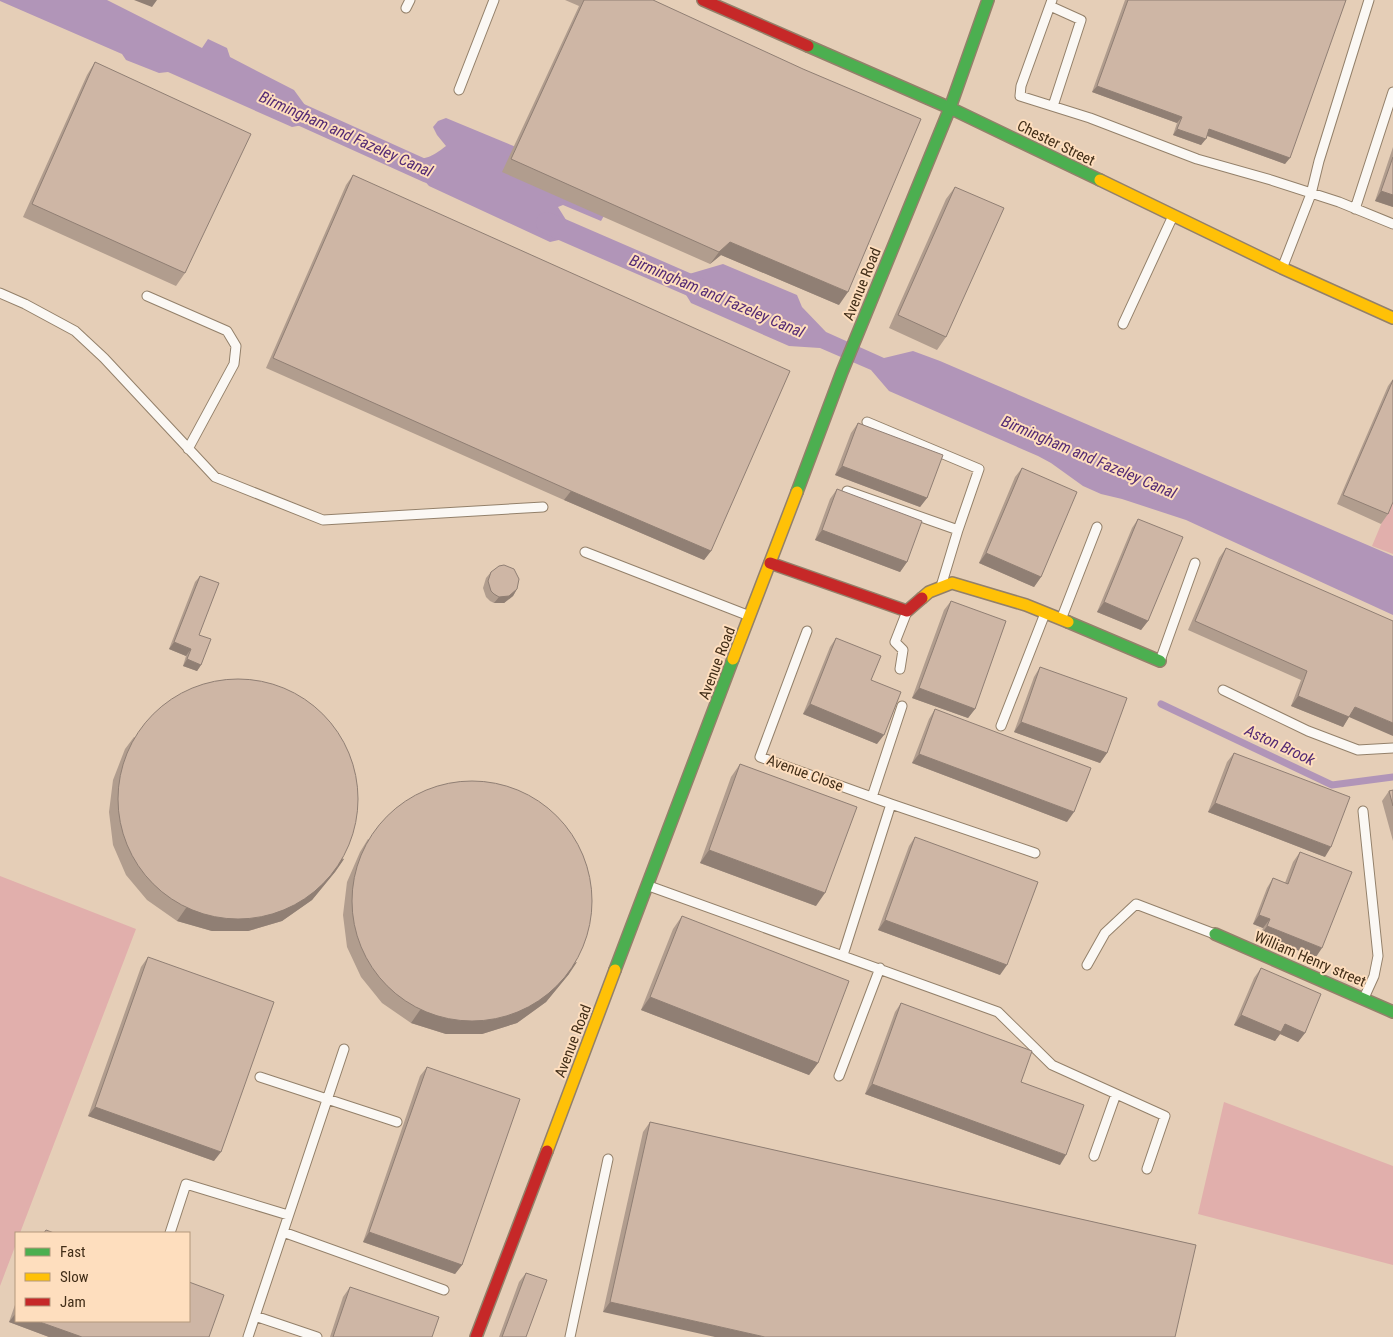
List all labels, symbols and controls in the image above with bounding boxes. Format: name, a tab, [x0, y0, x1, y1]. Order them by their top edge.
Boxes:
water label: Birmingham and Fazeley Canal	[256, 87, 436, 181]
street label: Chester Street	[1014, 116, 1098, 170]
street label: Avenue Road	[839, 245, 885, 323]
water label: Birmingham and Fazeley Canal	[627, 251, 808, 342]
water label: Birmingham and Fazeley Canal	[999, 412, 1180, 503]
street label: Avenue Road	[695, 624, 739, 702]
water label: Aston Brook	[1241, 720, 1319, 770]
street label: Avenue Close	[764, 751, 846, 795]
street label: William Henry street	[1252, 927, 1368, 991]
street label: Avenue Road	[551, 1002, 595, 1080]
legend	[15, 1232, 190, 1322]
text: Fast	[60, 1243, 85, 1261]
text: Slow	[60, 1268, 89, 1286]
text: Jam	[60, 1293, 86, 1311]

